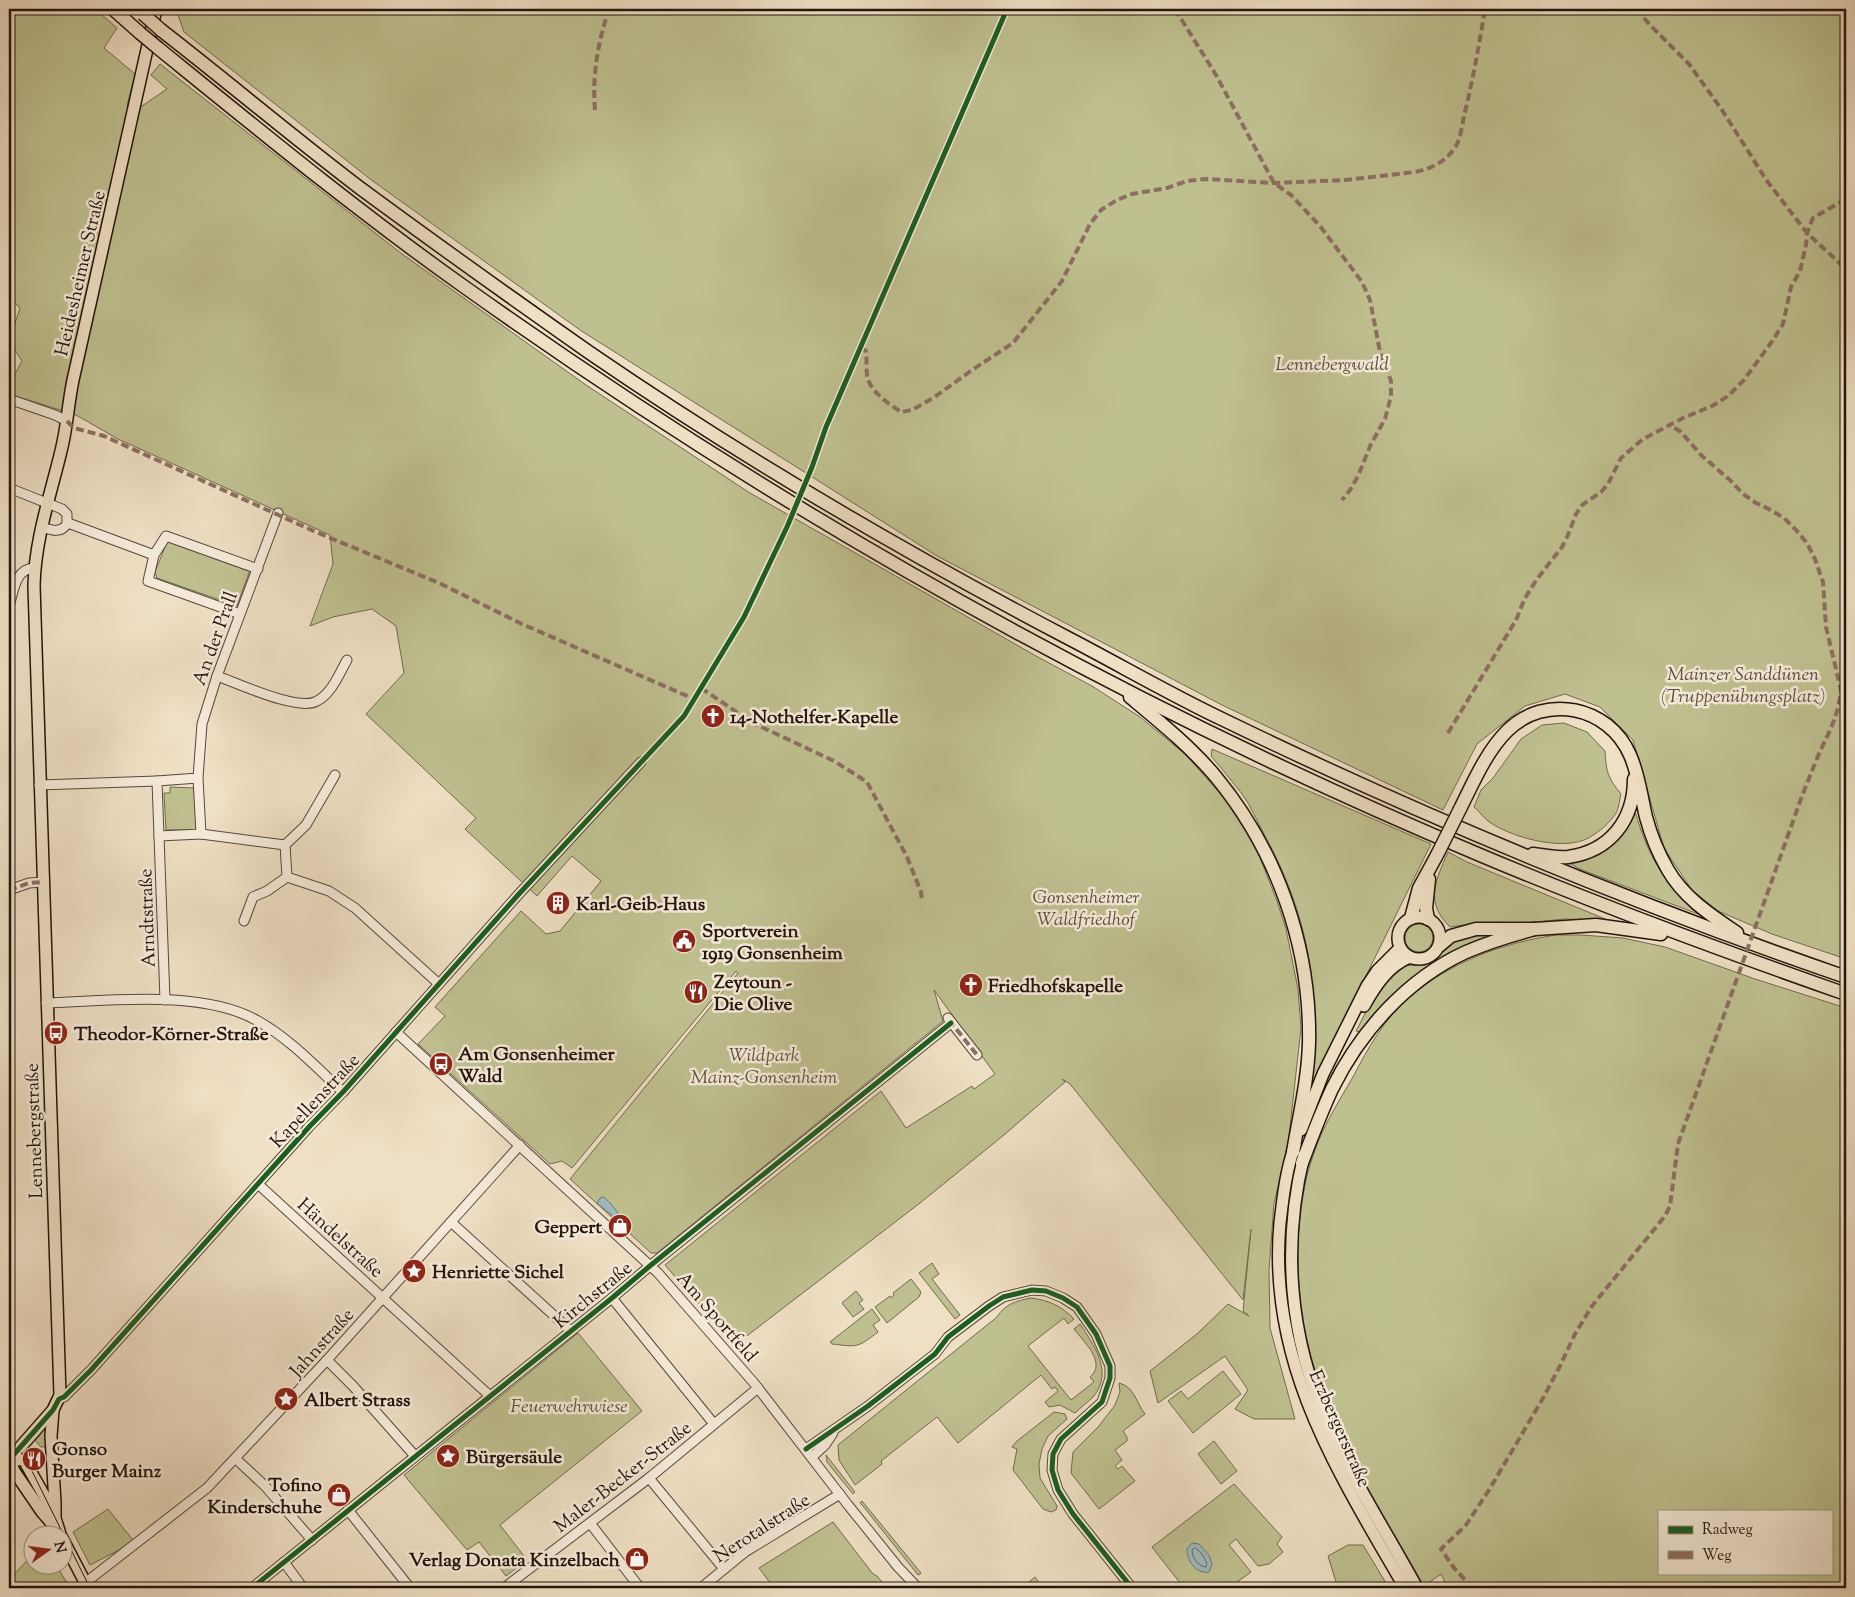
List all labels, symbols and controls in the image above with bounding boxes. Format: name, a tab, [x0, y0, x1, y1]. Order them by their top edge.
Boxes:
street label: Heidesheimer Straße	[49, 188, 114, 359]
park label: Lennebergwald	[1275, 352, 1389, 379]
street label: An der Prall	[187, 588, 246, 690]
park label: Mainzer Sanddünen (Truppenübungsplatz)	[1661, 662, 1825, 711]
church icon: 14-Nothelfer-Kapelle	[700, 703, 726, 729]
place label: 14-Nothelfer-Kapelle	[730, 705, 898, 732]
street label: Arndtstraße	[133, 868, 164, 968]
park label: Gonsenheimer Waldfriedhof	[1033, 885, 1140, 934]
building icon: Karl-Geib-Haus	[545, 890, 571, 916]
place label: Karl-Geib-Haus	[576, 892, 706, 919]
place label: Sportverein 1919 Gonsenheim	[702, 919, 843, 968]
public building icon: Sportverein 1919 Gonsenheim	[671, 928, 697, 954]
place label: Zeytoun - Die Olive	[714, 970, 792, 1019]
church icon: Friedhofskapelle	[958, 972, 984, 998]
place label: Friedhofskapelle	[988, 974, 1123, 1001]
restaurant icon: Zeytoun - Die Olive	[683, 979, 709, 1005]
bus stop icon: Theodor-Körner-Straße	[43, 1020, 69, 1046]
place label: Theodor-Körner-Straße	[74, 1022, 269, 1049]
place label: Am Gonsenheimer Wald	[458, 1042, 615, 1091]
park label: Wildpark Mainz-Gonsenheim	[691, 1043, 838, 1092]
street label: Kapellenstraße	[265, 1048, 367, 1155]
bus stop icon: Am Gonsenheimer Wald	[428, 1051, 454, 1077]
street label: Lennebergstraße	[20, 1063, 51, 1199]
street label: Händelstraße	[290, 1193, 389, 1285]
shop icon: Geppert	[607, 1213, 633, 1239]
place label: Geppert	[534, 1215, 602, 1242]
street label: Kirchstraße	[548, 1256, 639, 1336]
place icon: Henriette Sichel	[401, 1258, 427, 1284]
place label: Henriette Sichel	[432, 1260, 565, 1287]
street label: Am Sportfeld	[669, 1267, 763, 1369]
street label: Jahnstraße	[284, 1303, 362, 1385]
street label: Erzbergerstraße	[1301, 1366, 1377, 1492]
place icon: Albert Strass	[273, 1386, 299, 1412]
place label: Albert Strass	[304, 1388, 411, 1415]
park label: Feuerwehrwiese	[510, 1394, 628, 1421]
street label: Maler-Becker-Straße	[549, 1415, 698, 1540]
place label: Gonso Burger Mainz	[52, 1437, 161, 1486]
place icon: Bürgersäule	[435, 1443, 461, 1469]
place label: Bürgersäule	[466, 1445, 562, 1472]
restaurant icon: Gonso Burger Mainz	[21, 1446, 47, 1472]
place label: Tofino Kinderschuhe	[208, 1473, 323, 1522]
shop icon: Tofino Kinderschuhe	[326, 1482, 352, 1508]
street label: Nerotalstraße	[709, 1488, 816, 1570]
legend	[1658, 1510, 1832, 1574]
text: Radweg	[1702, 1520, 1753, 1541]
north arrow	[22, 1524, 72, 1574]
text: N	[48, 1539, 70, 1555]
shop icon: Verlag Donata Kinzelbach	[624, 1546, 650, 1572]
text: Weg	[1702, 1546, 1732, 1567]
place label: Verlag Donata Kinzelbach	[409, 1548, 621, 1575]

